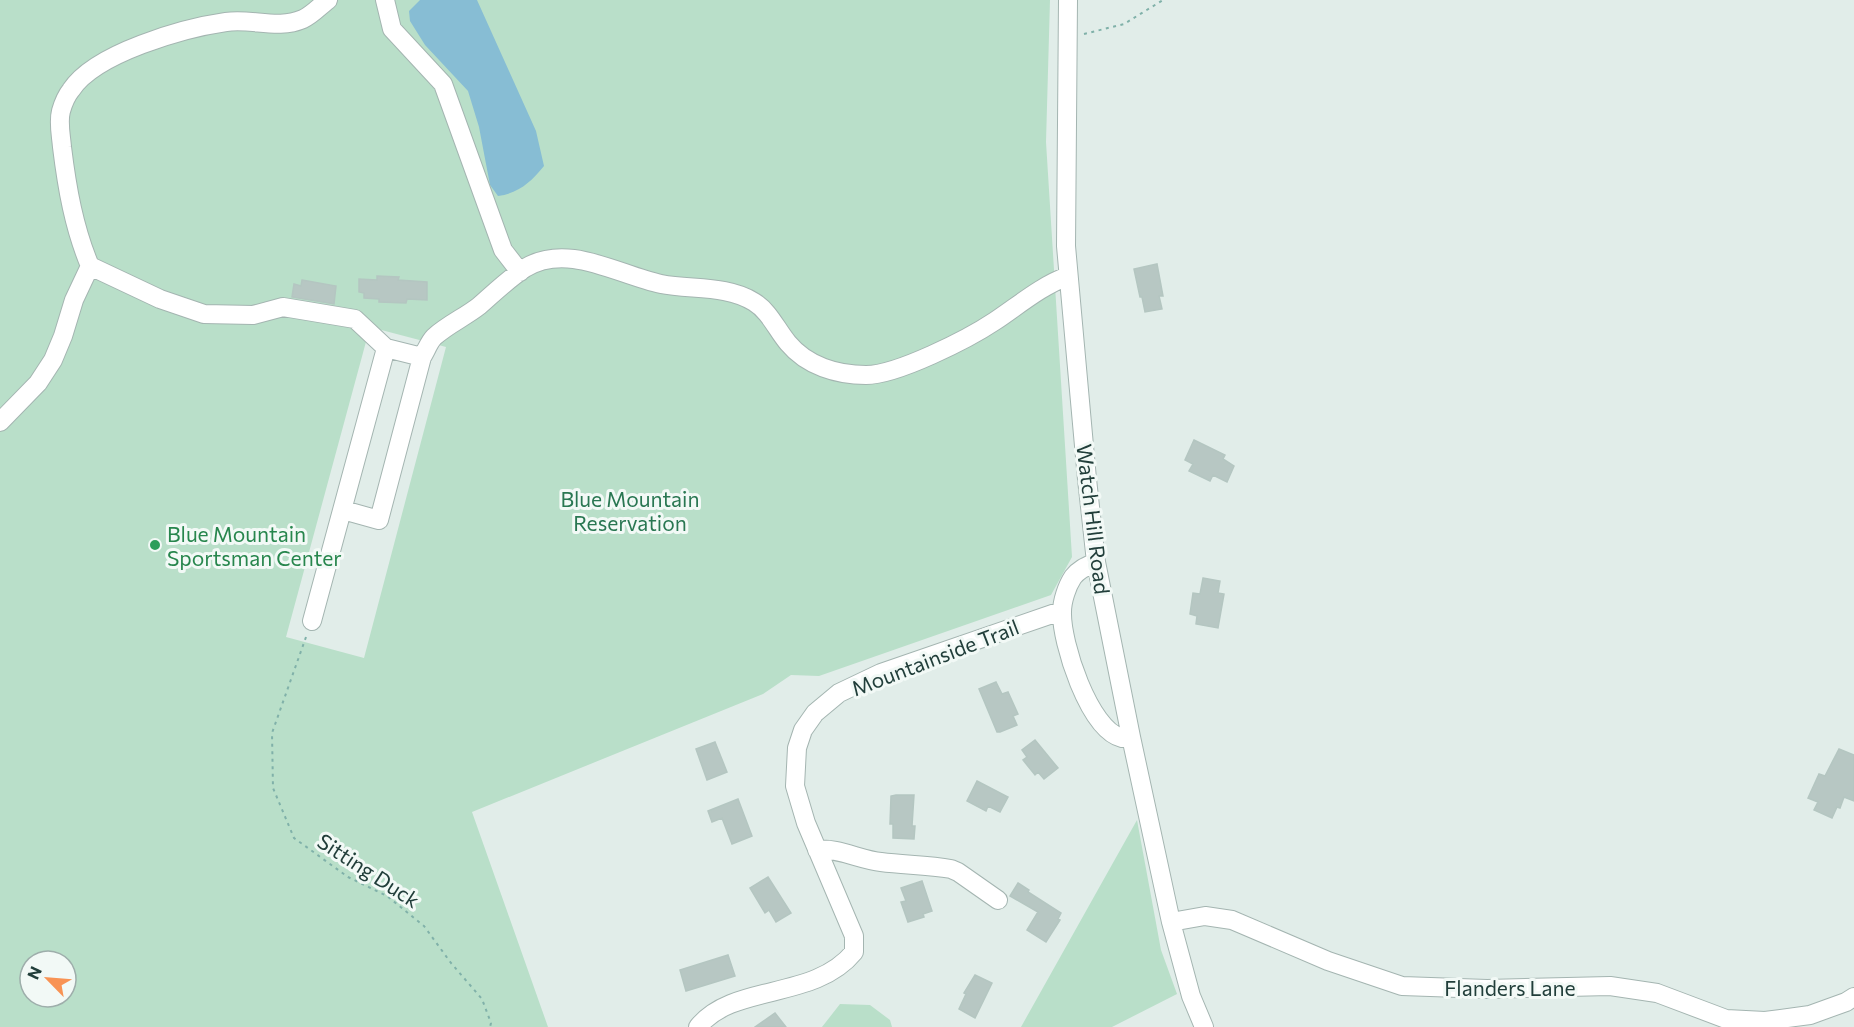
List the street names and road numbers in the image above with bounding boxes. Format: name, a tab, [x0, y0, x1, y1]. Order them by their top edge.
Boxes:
street label: Watch Hill Road	[1072, 443, 1116, 595]
street label: Mountainside Trail	[848, 614, 1022, 700]
street label: Sitting Duck	[313, 828, 425, 912]
street label: Flanders Lane	[1444, 975, 1576, 1000]

